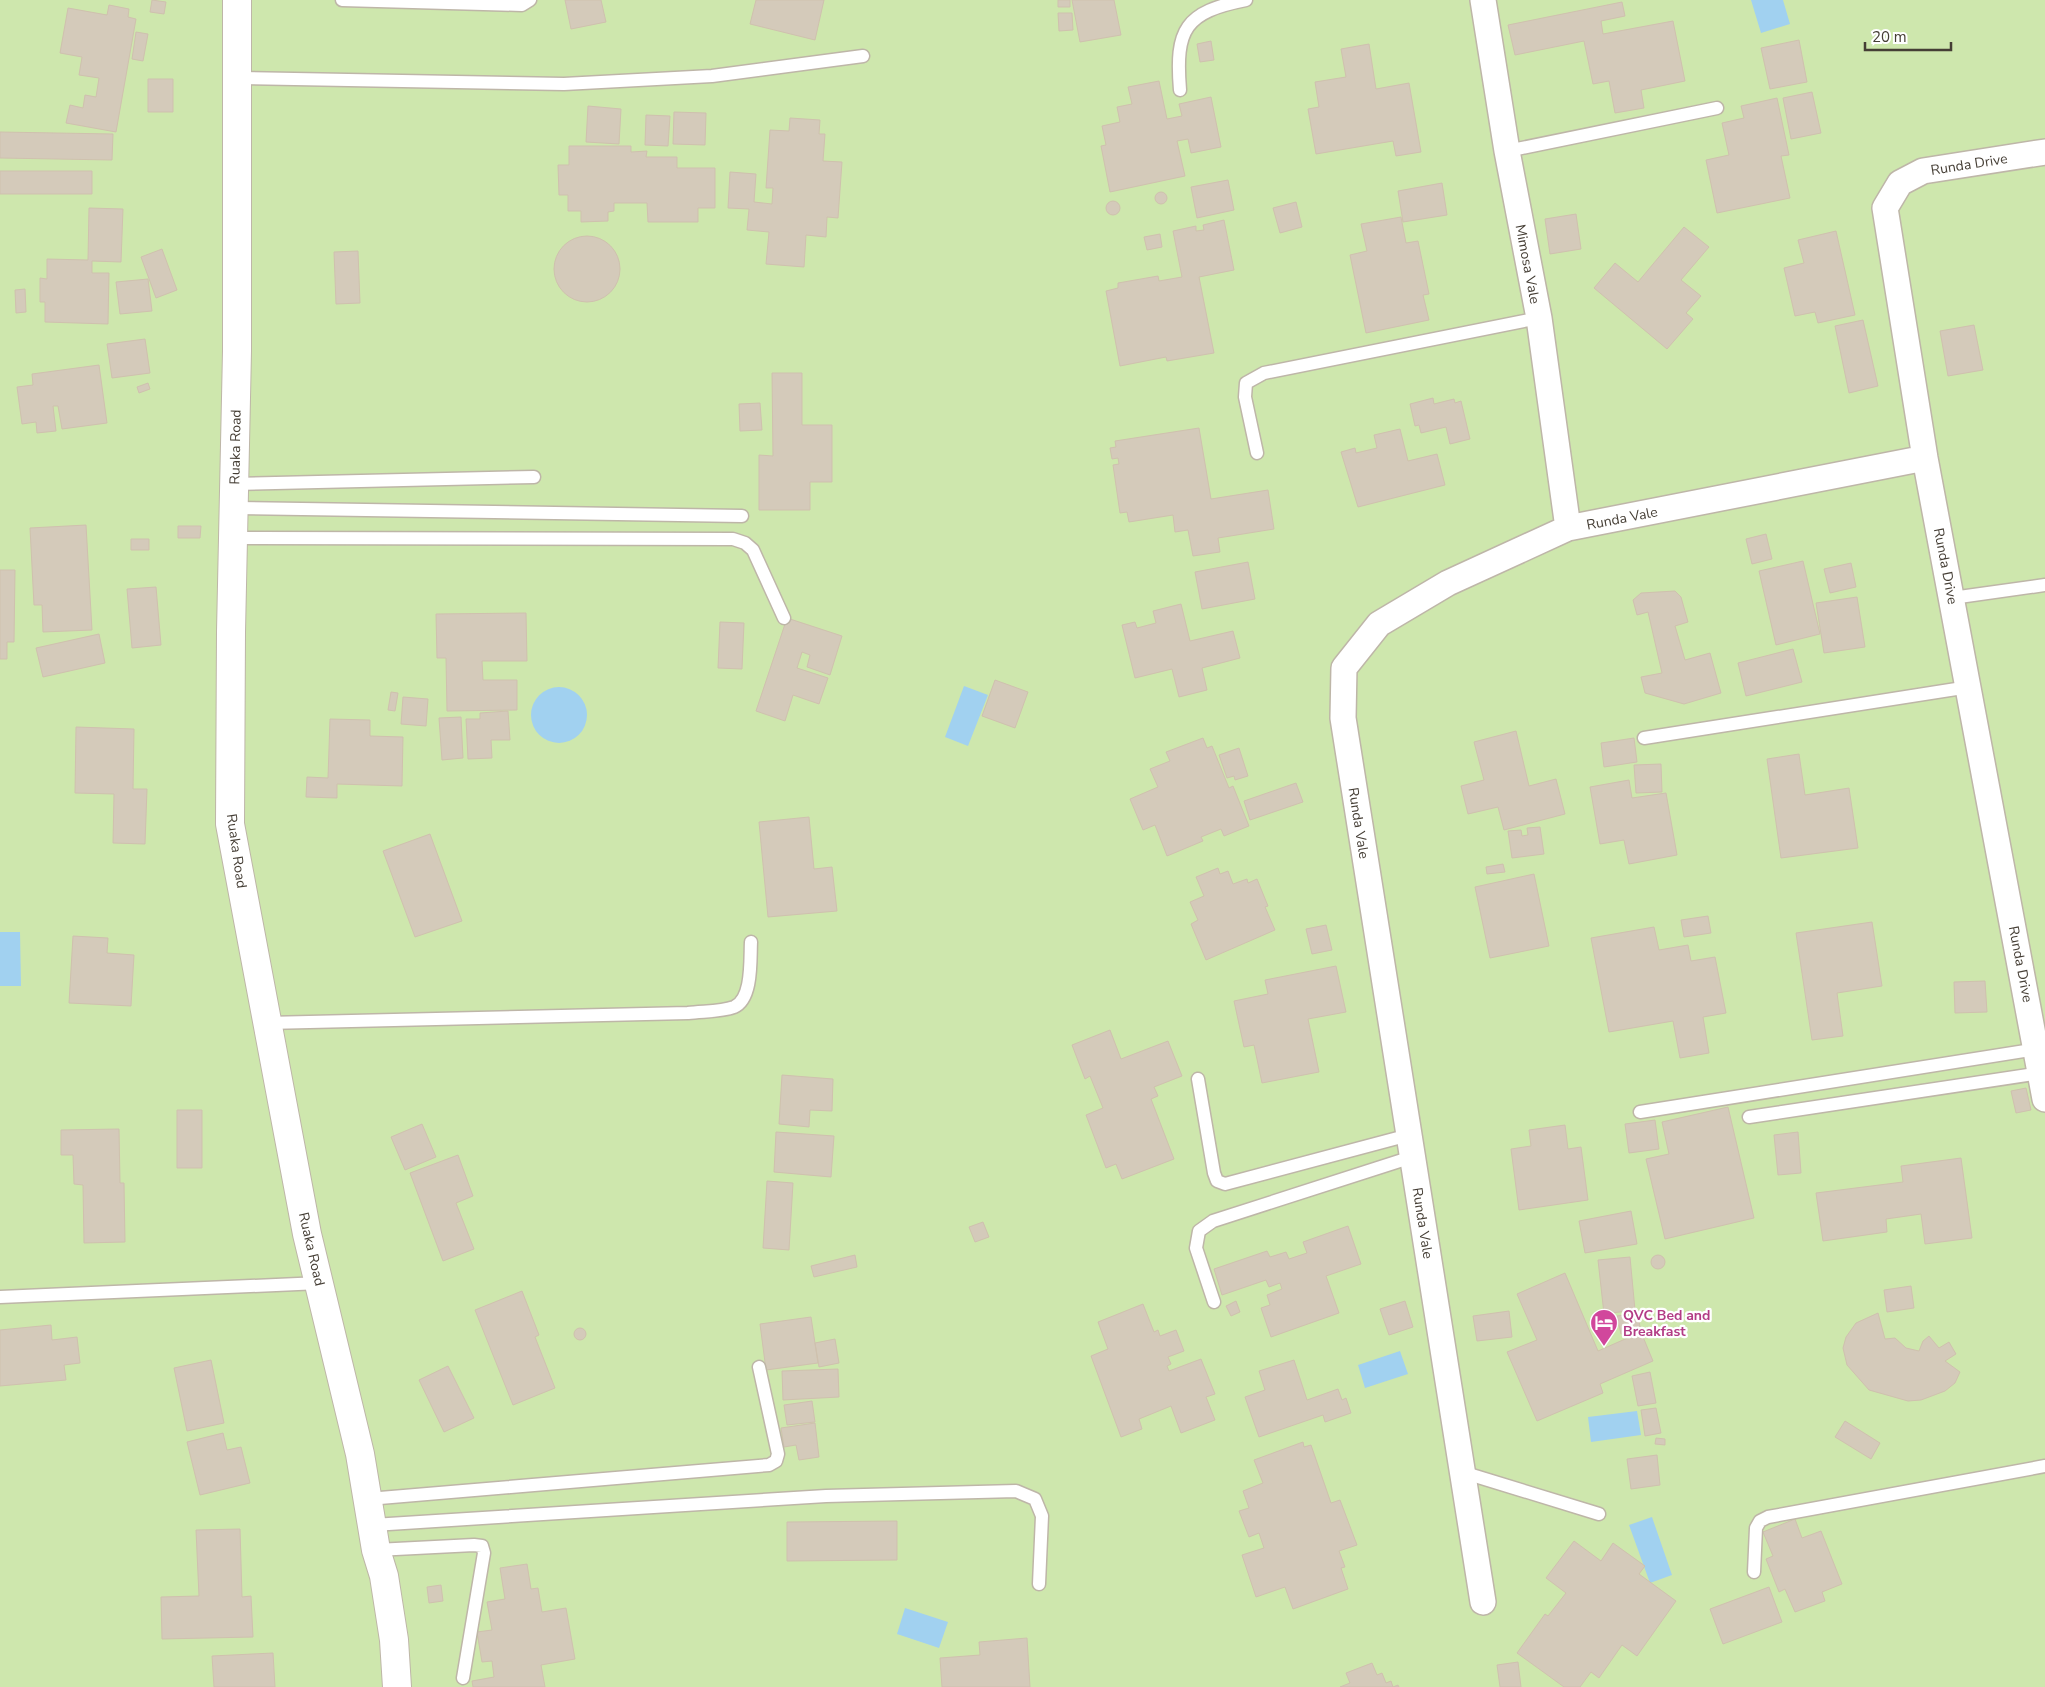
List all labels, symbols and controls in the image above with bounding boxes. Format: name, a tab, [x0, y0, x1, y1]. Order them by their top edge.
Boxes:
scale bar	[1865, 20, 1951, 52]
text: 20 m	[1872, 27, 1907, 47]
street label: Runda Drive	[1929, 149, 2009, 180]
street label: Mimosa Vale	[1511, 223, 1545, 305]
street label: Ruaka Road	[225, 409, 246, 485]
street label: Runda Vale	[1585, 502, 1659, 535]
street label: Runda Drive	[1929, 526, 1962, 606]
street label: Runda Vale	[1343, 786, 1374, 860]
street label: Ruaka Road	[222, 813, 251, 890]
street label: Runda Drive	[2004, 924, 2037, 1004]
street label: Runda Vale	[1407, 1186, 1438, 1260]
street label: Ruaka Road	[294, 1210, 329, 1288]
place label: QVC Bed and Breakfast	[1623, 1306, 1710, 1341]
hotel icon: QVC Bed and Breakfast	[1589, 1308, 1619, 1347]

